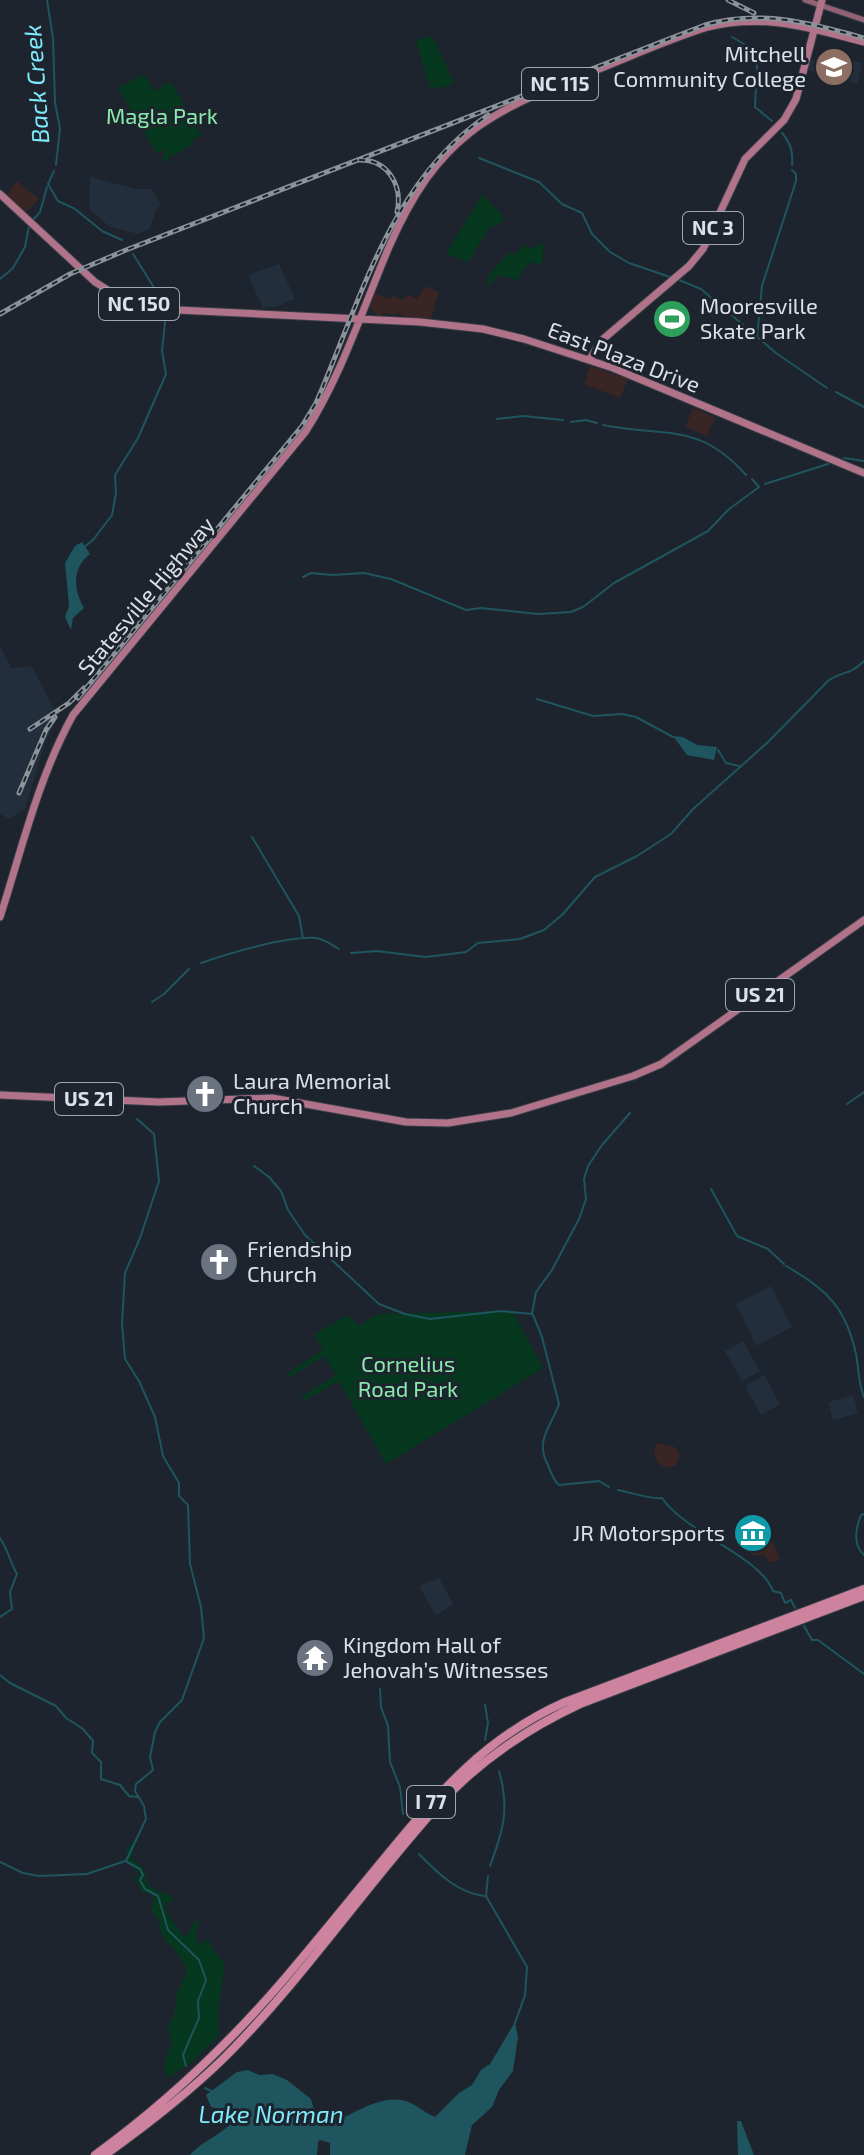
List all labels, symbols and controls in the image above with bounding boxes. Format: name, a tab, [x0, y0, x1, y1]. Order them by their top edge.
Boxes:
water label: Back Creek	[17, 24, 54, 145]
place label: Mitchell Community College	[613, 40, 806, 91]
school or university icon: Mitchell Community College	[813, 46, 855, 88]
road number: NC 115	[522, 68, 598, 100]
park label: Magla Park	[106, 102, 218, 128]
road number: NC 3	[683, 212, 743, 244]
road number: NC 150	[99, 288, 179, 320]
place label: Mooresville Skate Park	[700, 292, 818, 343]
sports icon: Mooresville Skate Park	[651, 298, 693, 340]
street label: East Plaza Drive	[545, 315, 704, 397]
street label: Statesville Highway	[72, 511, 219, 680]
road number: US 21	[726, 979, 794, 1011]
place label: Laura Memorial Church	[233, 1067, 391, 1118]
church icon: Laura Memorial Church	[184, 1073, 226, 1115]
road number: US 21	[55, 1083, 123, 1115]
place label: Friendship Church	[247, 1235, 352, 1286]
church icon: Friendship Church	[198, 1241, 240, 1283]
park label: Cornelius Road Park	[358, 1350, 458, 1401]
museum icon: JR Motorsports	[732, 1512, 774, 1554]
place label: JR Motorsports	[573, 1519, 725, 1545]
place label: Kingdom Hall of Jehovah’s Witnesses	[343, 1631, 548, 1682]
temple icon: Kingdom Hall of Jehovah’s Witnesses	[294, 1637, 336, 1679]
road number: I 77	[407, 1786, 455, 1818]
water label: Lake Norman	[198, 2099, 344, 2128]

